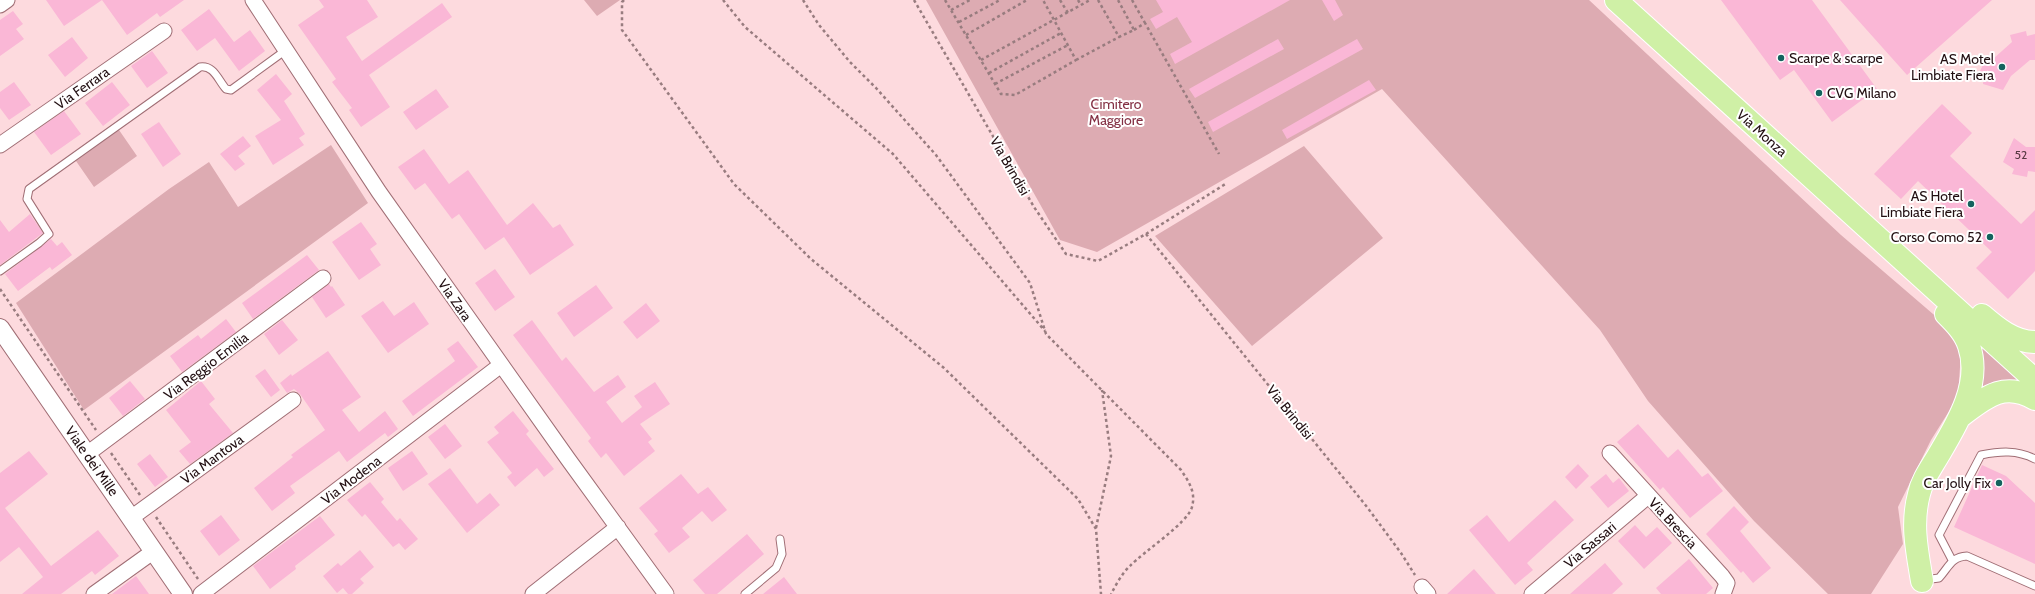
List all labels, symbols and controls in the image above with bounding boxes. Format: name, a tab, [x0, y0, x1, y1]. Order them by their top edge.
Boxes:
place label: Scarpe & scarpe	[1789, 49, 1883, 67]
place label: AS Motel Limbiate Fiera	[1911, 50, 1995, 84]
marker: Scarpe & scarpe	[1776, 53, 1786, 63]
marker: AS Motel Limbiate Fiera	[1997, 62, 2007, 72]
street label: Via Ferrara	[51, 63, 113, 113]
place label: CVG Milano	[1827, 84, 1897, 102]
marker: CVG Milano	[1814, 88, 1824, 98]
park label: Cimitero Maggiore	[1089, 95, 1143, 129]
street label: Via Monza	[1733, 106, 1791, 161]
street label: Via Brindisi	[986, 133, 1034, 199]
house number: 52	[2015, 147, 2027, 162]
place label: AS Hotel Limbiate Fiera	[1880, 187, 1964, 221]
marker: AS Hotel Limbiate Fiera	[1966, 199, 1976, 209]
place label: Corso Como 52	[1891, 228, 1982, 246]
marker: Corso Como 52	[1985, 232, 1995, 242]
street label: Via Zara	[434, 275, 476, 325]
street label: Via Reggio Emilia	[160, 328, 252, 404]
street label: Via Brindisi	[1263, 381, 1317, 443]
street label: Viale dei Mille	[61, 423, 123, 499]
street label: Via Mantova	[177, 430, 247, 488]
street label: Via Modena	[317, 451, 385, 508]
place label: Car Jolly Fix	[1923, 474, 1991, 492]
marker: Car Jolly Fix	[1994, 478, 2004, 488]
street label: Via Brescia	[1645, 494, 1701, 553]
street label: Via Sassari	[1560, 518, 1620, 572]

